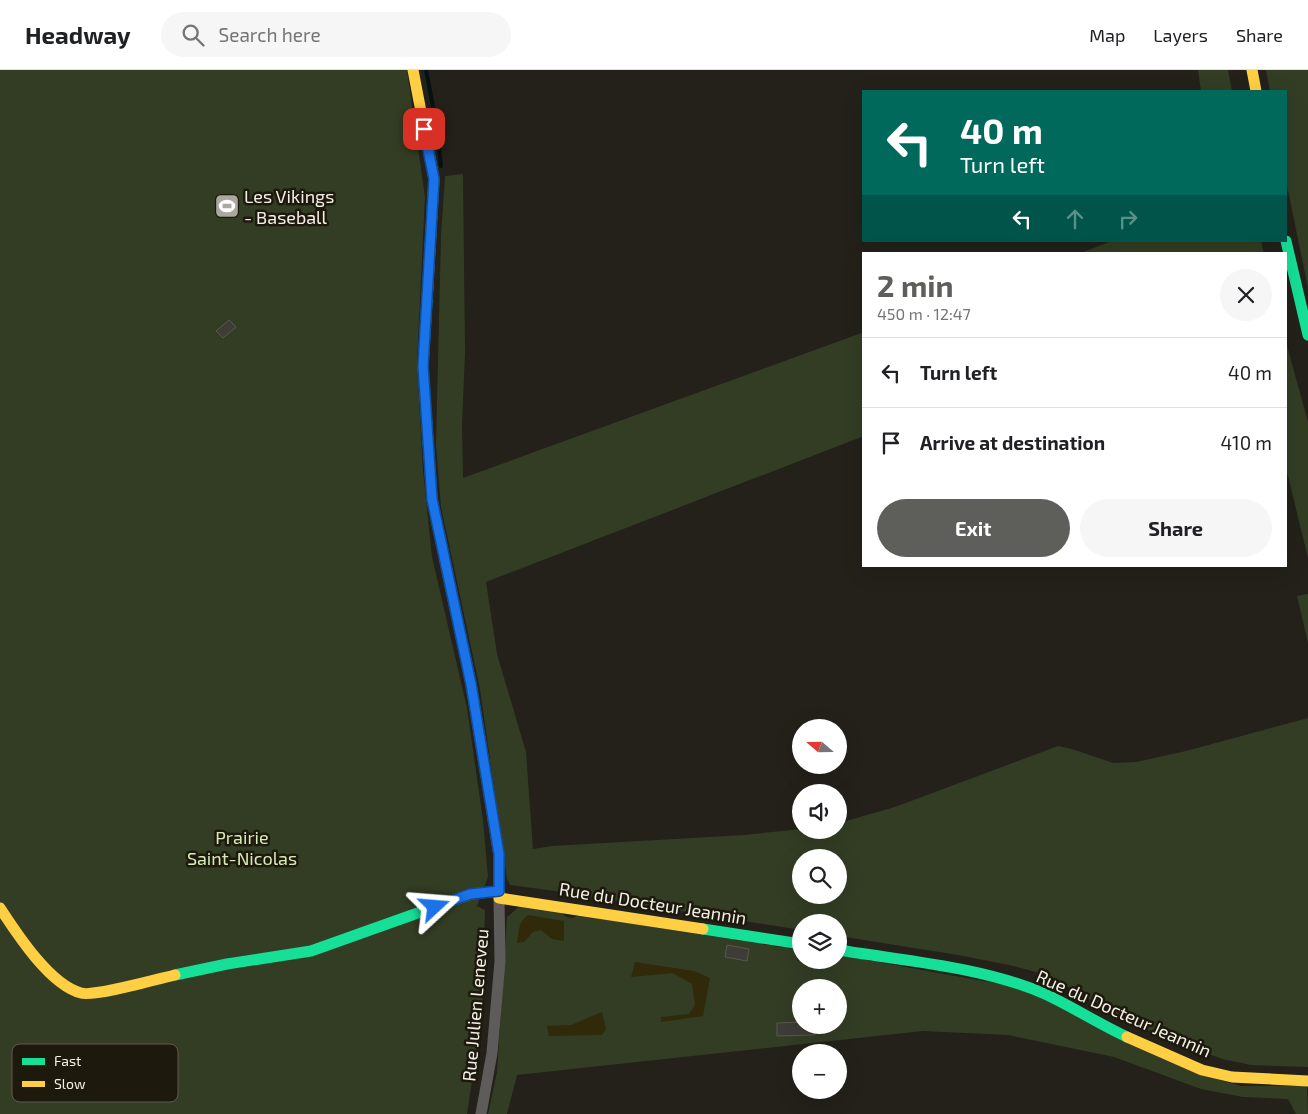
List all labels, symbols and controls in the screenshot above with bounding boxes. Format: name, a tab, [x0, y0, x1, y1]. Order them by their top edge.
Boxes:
search box	[161, 12, 511, 57]
text: Headway	[25, 20, 131, 49]
icon: search	[179, 21, 207, 49]
text: Search here	[219, 23, 321, 46]
text: Map	[1089, 24, 1125, 46]
text: Layers	[1153, 24, 1208, 46]
text: Share	[1236, 24, 1283, 46]
pin	[403, 108, 445, 150]
text: 40 m	[960, 109, 1043, 151]
icon: left	[877, 110, 942, 175]
icon: arrive	[410, 115, 438, 143]
text: Turn left	[960, 151, 1045, 177]
place label: Les Vikings - Baseball	[244, 185, 334, 228]
sports icon: Les Vikings - Baseball	[214, 193, 240, 219]
icon: left	[1008, 205, 1036, 233]
icon: ahead	[1061, 205, 1089, 233]
icon: right	[1114, 205, 1142, 233]
text: 2 min	[877, 267, 954, 303]
button: close	[1220, 269, 1272, 321]
text: 450 m · 12:47	[877, 304, 971, 323]
icon: left	[877, 359, 905, 387]
text: Turn left	[920, 361, 997, 384]
text: 40 m	[1228, 361, 1272, 384]
icon: arrive	[877, 429, 905, 457]
text: Arrive at destination	[920, 431, 1105, 454]
text: 410 m	[1220, 431, 1272, 454]
button: Exit	[877, 499, 1070, 557]
button: Share	[1080, 499, 1272, 557]
north arrow	[792, 719, 848, 774]
map controls	[792, 719, 847, 1099]
button: sound	[792, 784, 847, 839]
park label: Prairie Saint-Nicolas	[187, 826, 297, 869]
button: search	[792, 849, 847, 904]
street label: Rue du Docteur Jeannin	[558, 877, 748, 929]
position arrow	[408, 880, 460, 932]
button: layers	[792, 914, 847, 969]
street label: Rue Julien Leneveu	[457, 928, 493, 1082]
street label: Rue du Docteur Jeannin	[1033, 964, 1215, 1062]
button: +	[792, 979, 847, 1034]
legend	[12, 1044, 178, 1102]
button: −	[792, 1044, 847, 1099]
text: Fast	[54, 1052, 81, 1069]
text: Slow	[54, 1075, 86, 1092]

